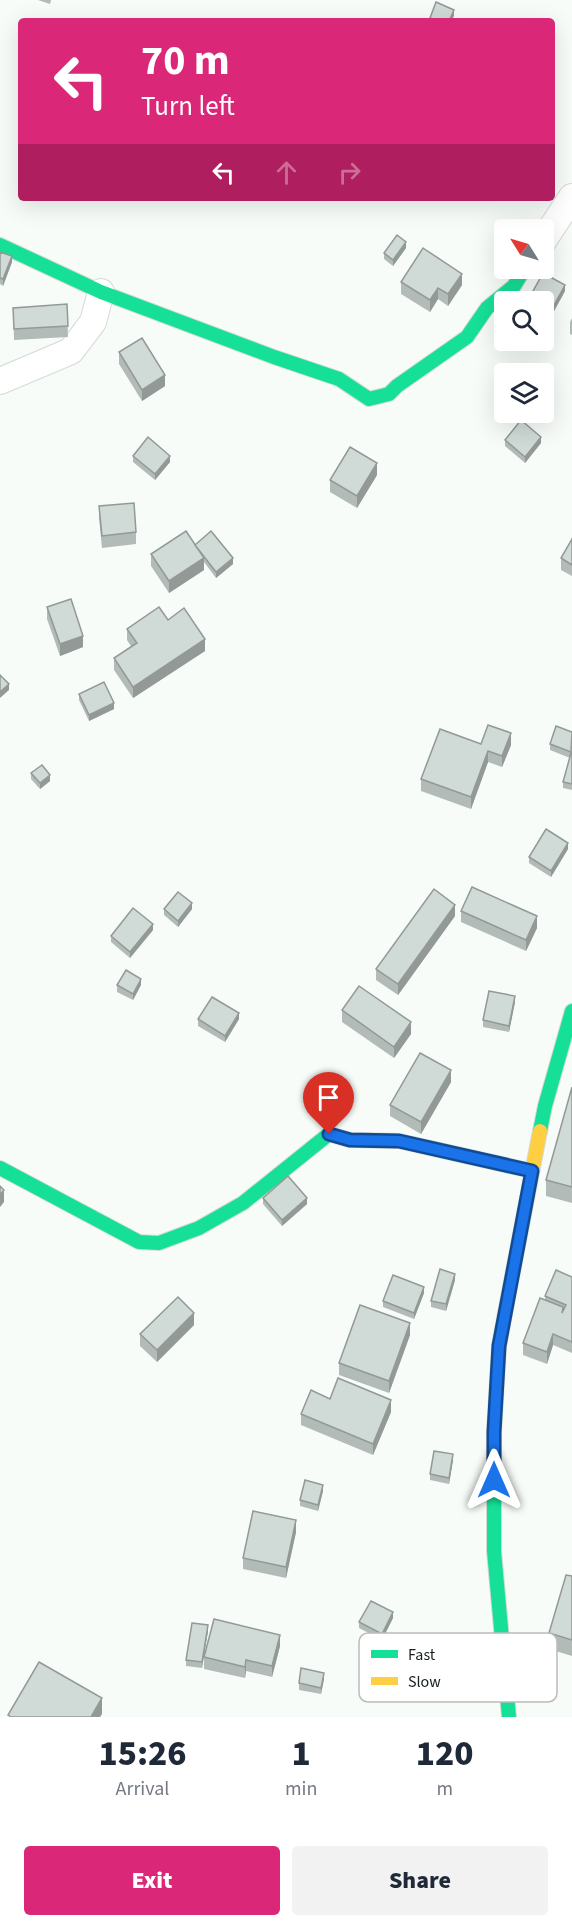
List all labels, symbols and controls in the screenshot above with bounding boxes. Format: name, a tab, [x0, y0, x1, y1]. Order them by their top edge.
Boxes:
text: 70 m	[141, 31, 230, 91]
icon: left	[42, 42, 120, 120]
text: Turn left	[141, 87, 235, 126]
icon: left	[207, 156, 240, 189]
icon: ahead	[270, 156, 303, 189]
icon: right	[333, 156, 366, 189]
north arrow	[494, 219, 554, 279]
map controls	[494, 219, 554, 423]
button: search	[494, 291, 554, 351]
button: layers	[494, 363, 554, 423]
pin	[303, 1072, 354, 1134]
icon: arrive	[312, 1081, 345, 1114]
position arrow	[462, 1448, 526, 1512]
legend	[359, 1633, 557, 1702]
text: Fast	[408, 1644, 436, 1666]
text: Slow	[408, 1671, 441, 1693]
text: 15:26	[98, 1728, 187, 1779]
text: 1	[292, 1728, 311, 1779]
text: 120	[416, 1728, 474, 1779]
text: Arrival	[116, 1775, 169, 1803]
text: min	[285, 1775, 317, 1803]
text: m	[436, 1775, 453, 1803]
button: Exit	[24, 1846, 280, 1915]
button: Share	[292, 1846, 548, 1915]

